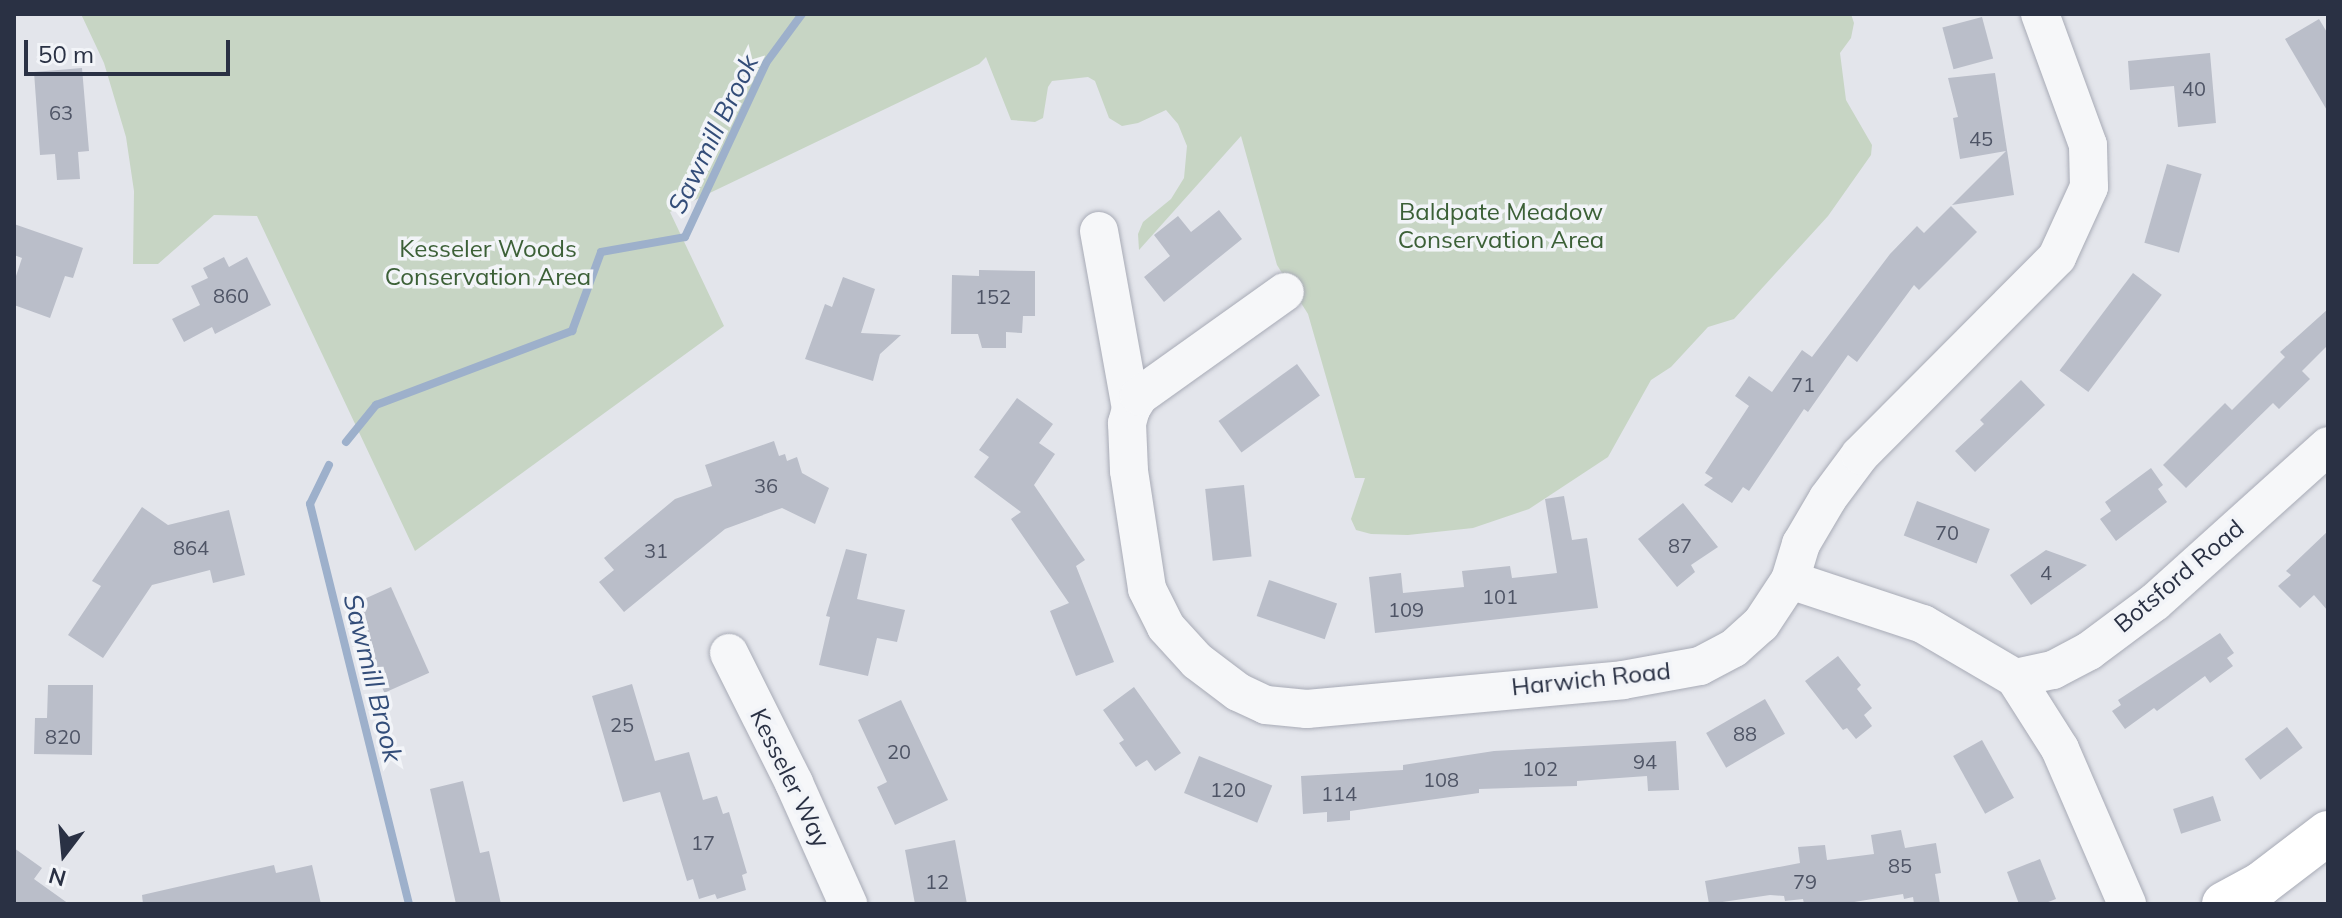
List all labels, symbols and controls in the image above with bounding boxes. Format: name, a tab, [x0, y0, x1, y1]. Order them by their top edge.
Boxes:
scale bar	[28, 24, 234, 74]
text: 50 m	[38, 39, 94, 69]
water label: Sawmill Brook	[661, 50, 765, 218]
house number: 40	[2182, 76, 2206, 100]
house number: 63	[49, 100, 73, 124]
house number: 45	[1969, 126, 1993, 150]
park label: Baldpate Meadow Conservation Area	[1398, 198, 1604, 254]
park label: Kesseler Woods Conservation Area	[385, 235, 591, 291]
house number: 860	[213, 283, 249, 307]
house number: 152	[975, 284, 1011, 308]
house number: 71	[1791, 372, 1815, 396]
house number: 36	[754, 473, 778, 497]
street label: Botsford Road	[2109, 514, 2249, 638]
house number: 70	[1935, 520, 1959, 544]
house number: 87	[1668, 533, 1692, 557]
house number: 864	[173, 535, 209, 559]
house number: 31	[644, 538, 668, 562]
house number: 4	[2040, 560, 2052, 584]
house number: 101	[1482, 584, 1518, 608]
water label: Sawmill Brook	[337, 591, 409, 765]
house number: 109	[1388, 597, 1424, 621]
street label: Harwich Road	[1510, 656, 1672, 702]
street label: Kesseler Way	[744, 704, 836, 852]
house number: 25	[610, 712, 634, 736]
house number: 88	[1733, 721, 1757, 745]
house number: 820	[45, 724, 81, 748]
house number: 20	[887, 739, 911, 763]
house number: 94	[1633, 749, 1657, 773]
house number: 102	[1522, 756, 1558, 780]
house number: 108	[1423, 767, 1459, 791]
house number: 120	[1210, 777, 1246, 801]
house number: 114	[1321, 781, 1357, 805]
north arrow	[24, 814, 104, 894]
house number: 17	[691, 830, 715, 854]
house number: 85	[1888, 853, 1912, 877]
text: N	[46, 861, 69, 893]
house number: 12	[925, 869, 949, 893]
house number: 79	[1793, 869, 1817, 893]

